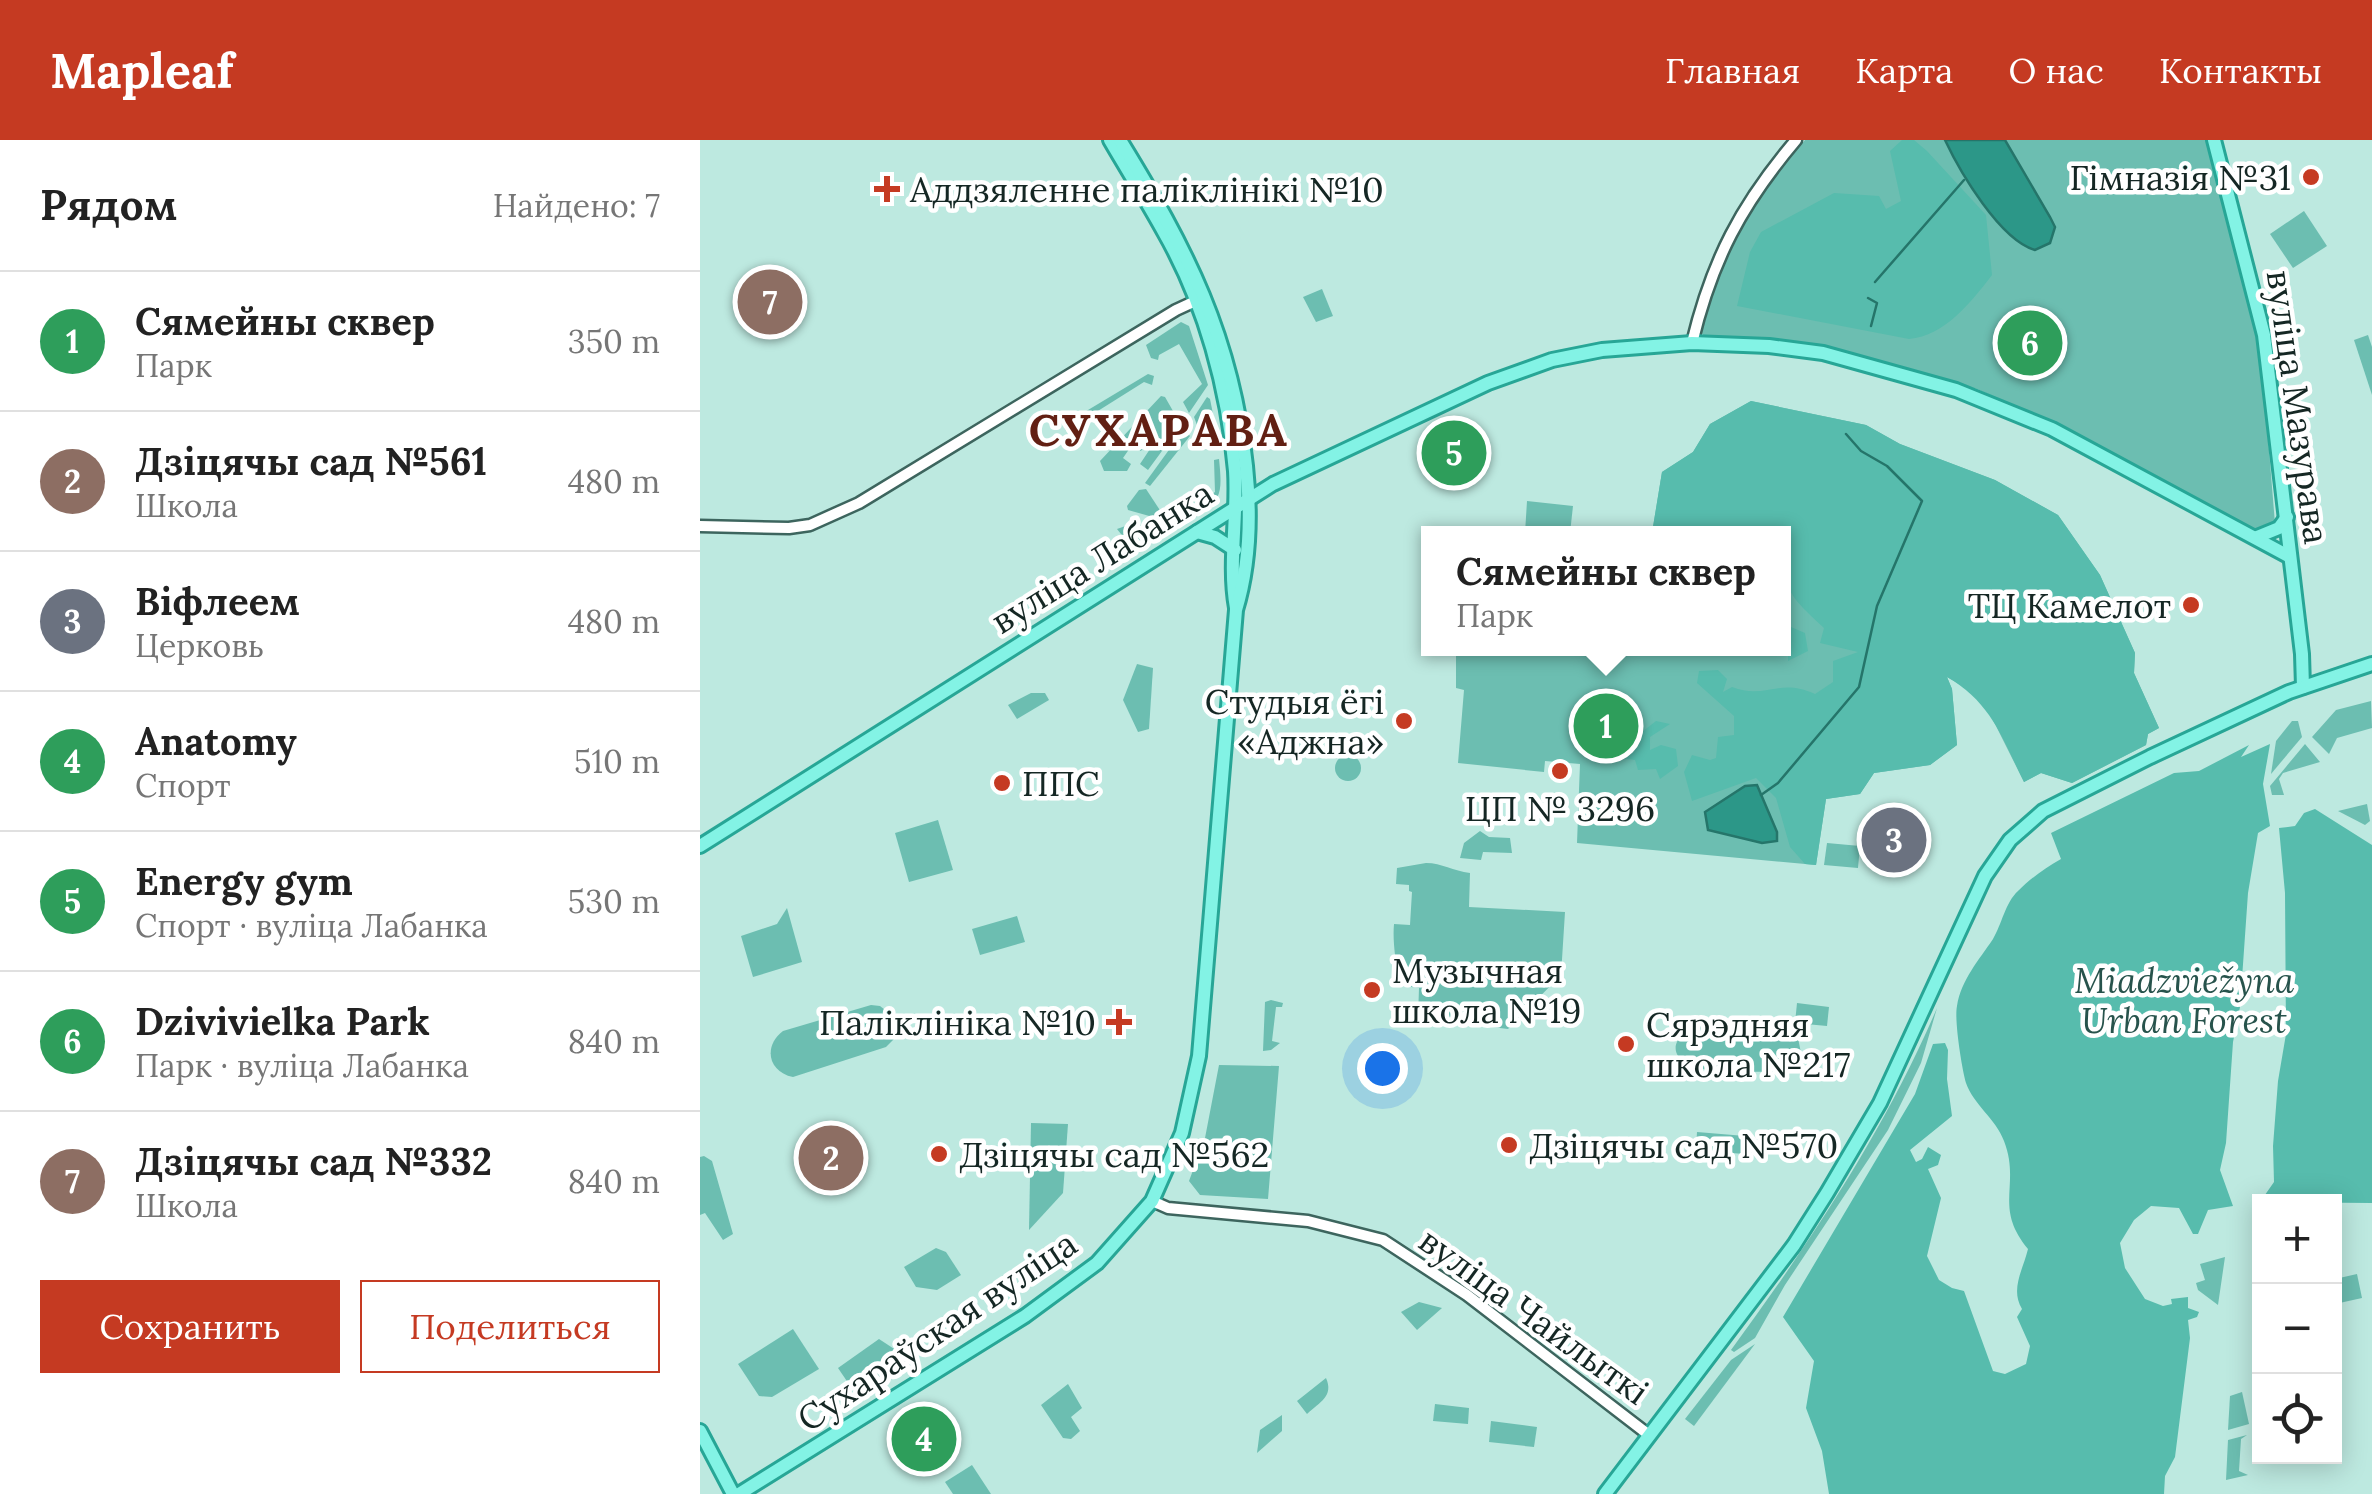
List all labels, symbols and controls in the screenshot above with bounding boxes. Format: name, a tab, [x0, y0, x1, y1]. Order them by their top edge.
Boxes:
text: Mapleaf	[50, 40, 234, 101]
text: Главная	[1665, 48, 1800, 93]
text: Карта	[1855, 48, 1953, 93]
text: О нас	[2008, 48, 2104, 93]
text: Контакты	[2159, 48, 2322, 93]
place label: Гімназія №31	[2069, 155, 2291, 200]
marker: Гімназія №31	[2300, 166, 2322, 188]
place label: Аддзяленне паліклінікі №10	[909, 167, 1384, 212]
marker: Аддзяленне паліклінікі №10	[874, 176, 900, 202]
text: Рядом	[40, 178, 177, 232]
text: Найдено: 7	[493, 185, 660, 226]
pin: 7	[738, 264, 802, 340]
street label: вуліца Мазурава	[2257, 267, 2339, 547]
text: Сямейны сквер	[135, 297, 435, 345]
pin: 6	[1998, 306, 2062, 380]
text: 1	[66, 321, 79, 362]
text: 350 m	[568, 321, 660, 362]
text: Парк	[135, 345, 212, 386]
district label: СУХАРАВА	[1029, 401, 1289, 458]
pin: 5	[1422, 416, 1486, 490]
text: Дзіцячы сад №561	[135, 437, 487, 485]
text: 2	[64, 461, 81, 502]
text: 480 m	[568, 461, 660, 502]
street label: вуліца Лабанка	[982, 471, 1222, 643]
text: Школа	[135, 485, 238, 526]
popup	[1421, 526, 1791, 656]
text: Сямейны сквер	[1456, 547, 1756, 595]
text: Віфлеем	[135, 577, 300, 625]
place label: ТЦ Камелот	[1968, 583, 2171, 628]
marker: ТЦ Камелот	[2180, 594, 2202, 616]
text: Парк	[1456, 595, 1533, 636]
text: 3	[64, 601, 81, 642]
text: 480 m	[568, 601, 660, 642]
text: Церковь	[135, 625, 264, 666]
place label: Студыя ёгі «Аджна»	[1205, 679, 1384, 764]
pin: 1	[1574, 688, 1638, 764]
marker: Студыя ёгі «Аджна»	[1393, 710, 1415, 732]
text: Anatomy	[135, 717, 297, 765]
text: 4	[64, 741, 81, 782]
text: 510 m	[574, 741, 660, 782]
marker: ЦП № 3296	[1549, 760, 1571, 782]
place label: ППС	[1022, 761, 1099, 806]
text: Спорт	[135, 765, 231, 806]
marker: ППС	[991, 772, 1013, 794]
place label: ЦП № 3296	[1465, 786, 1655, 831]
pin: 3	[1862, 802, 1926, 878]
text: Energy gym	[135, 857, 353, 905]
text: 5	[64, 881, 81, 922]
text: 530 m	[568, 881, 660, 922]
text: Спорт · вуліца Лабанка	[135, 905, 488, 946]
place label: Музычная школа №19	[1392, 948, 1582, 1033]
park label: Miadzviežyna Urban Forest	[2074, 958, 2295, 1043]
marker: Музычная школа №19	[1361, 979, 1383, 1001]
text: Dzivivielka Park	[135, 997, 430, 1045]
place label: Паліклініка №10	[819, 1000, 1096, 1045]
place label: Сярэдняя школа №217	[1646, 1002, 1850, 1087]
marker: Паліклініка №10	[1106, 1009, 1132, 1035]
text: 6	[63, 1021, 82, 1062]
text: 840 m	[568, 1021, 660, 1062]
marker: Сярэдняя школа №217	[1615, 1033, 1637, 1055]
your location	[1357, 1043, 1408, 1094]
text: Парк · вуліца Лабанка	[135, 1045, 469, 1086]
pin: 2	[798, 1120, 864, 1196]
place label: Дзіцячы сад №570	[1529, 1123, 1838, 1168]
place label: Дзіцячы сад №562	[959, 1132, 1269, 1177]
marker: Дзіцячы сад №570	[1498, 1134, 1520, 1156]
text: Дзіцячы сад №332	[135, 1137, 492, 1185]
marker: Дзіцячы сад №562	[928, 1143, 950, 1165]
text: 7	[65, 1161, 80, 1202]
text: 840 m	[568, 1161, 660, 1202]
text: Школа	[135, 1185, 238, 1226]
map controls	[2252, 1194, 2342, 1464]
button: +	[2252, 1194, 2342, 1284]
street label: вуліца Чайлыткі	[1410, 1218, 1658, 1414]
street label: Сухараўская вуліца	[789, 1221, 1085, 1441]
button: Сохранить	[40, 1280, 340, 1373]
button: Поделиться	[360, 1280, 660, 1373]
button: −	[2252, 1284, 2342, 1374]
button: locate	[2252, 1374, 2342, 1464]
pin: 4	[892, 1402, 956, 1476]

